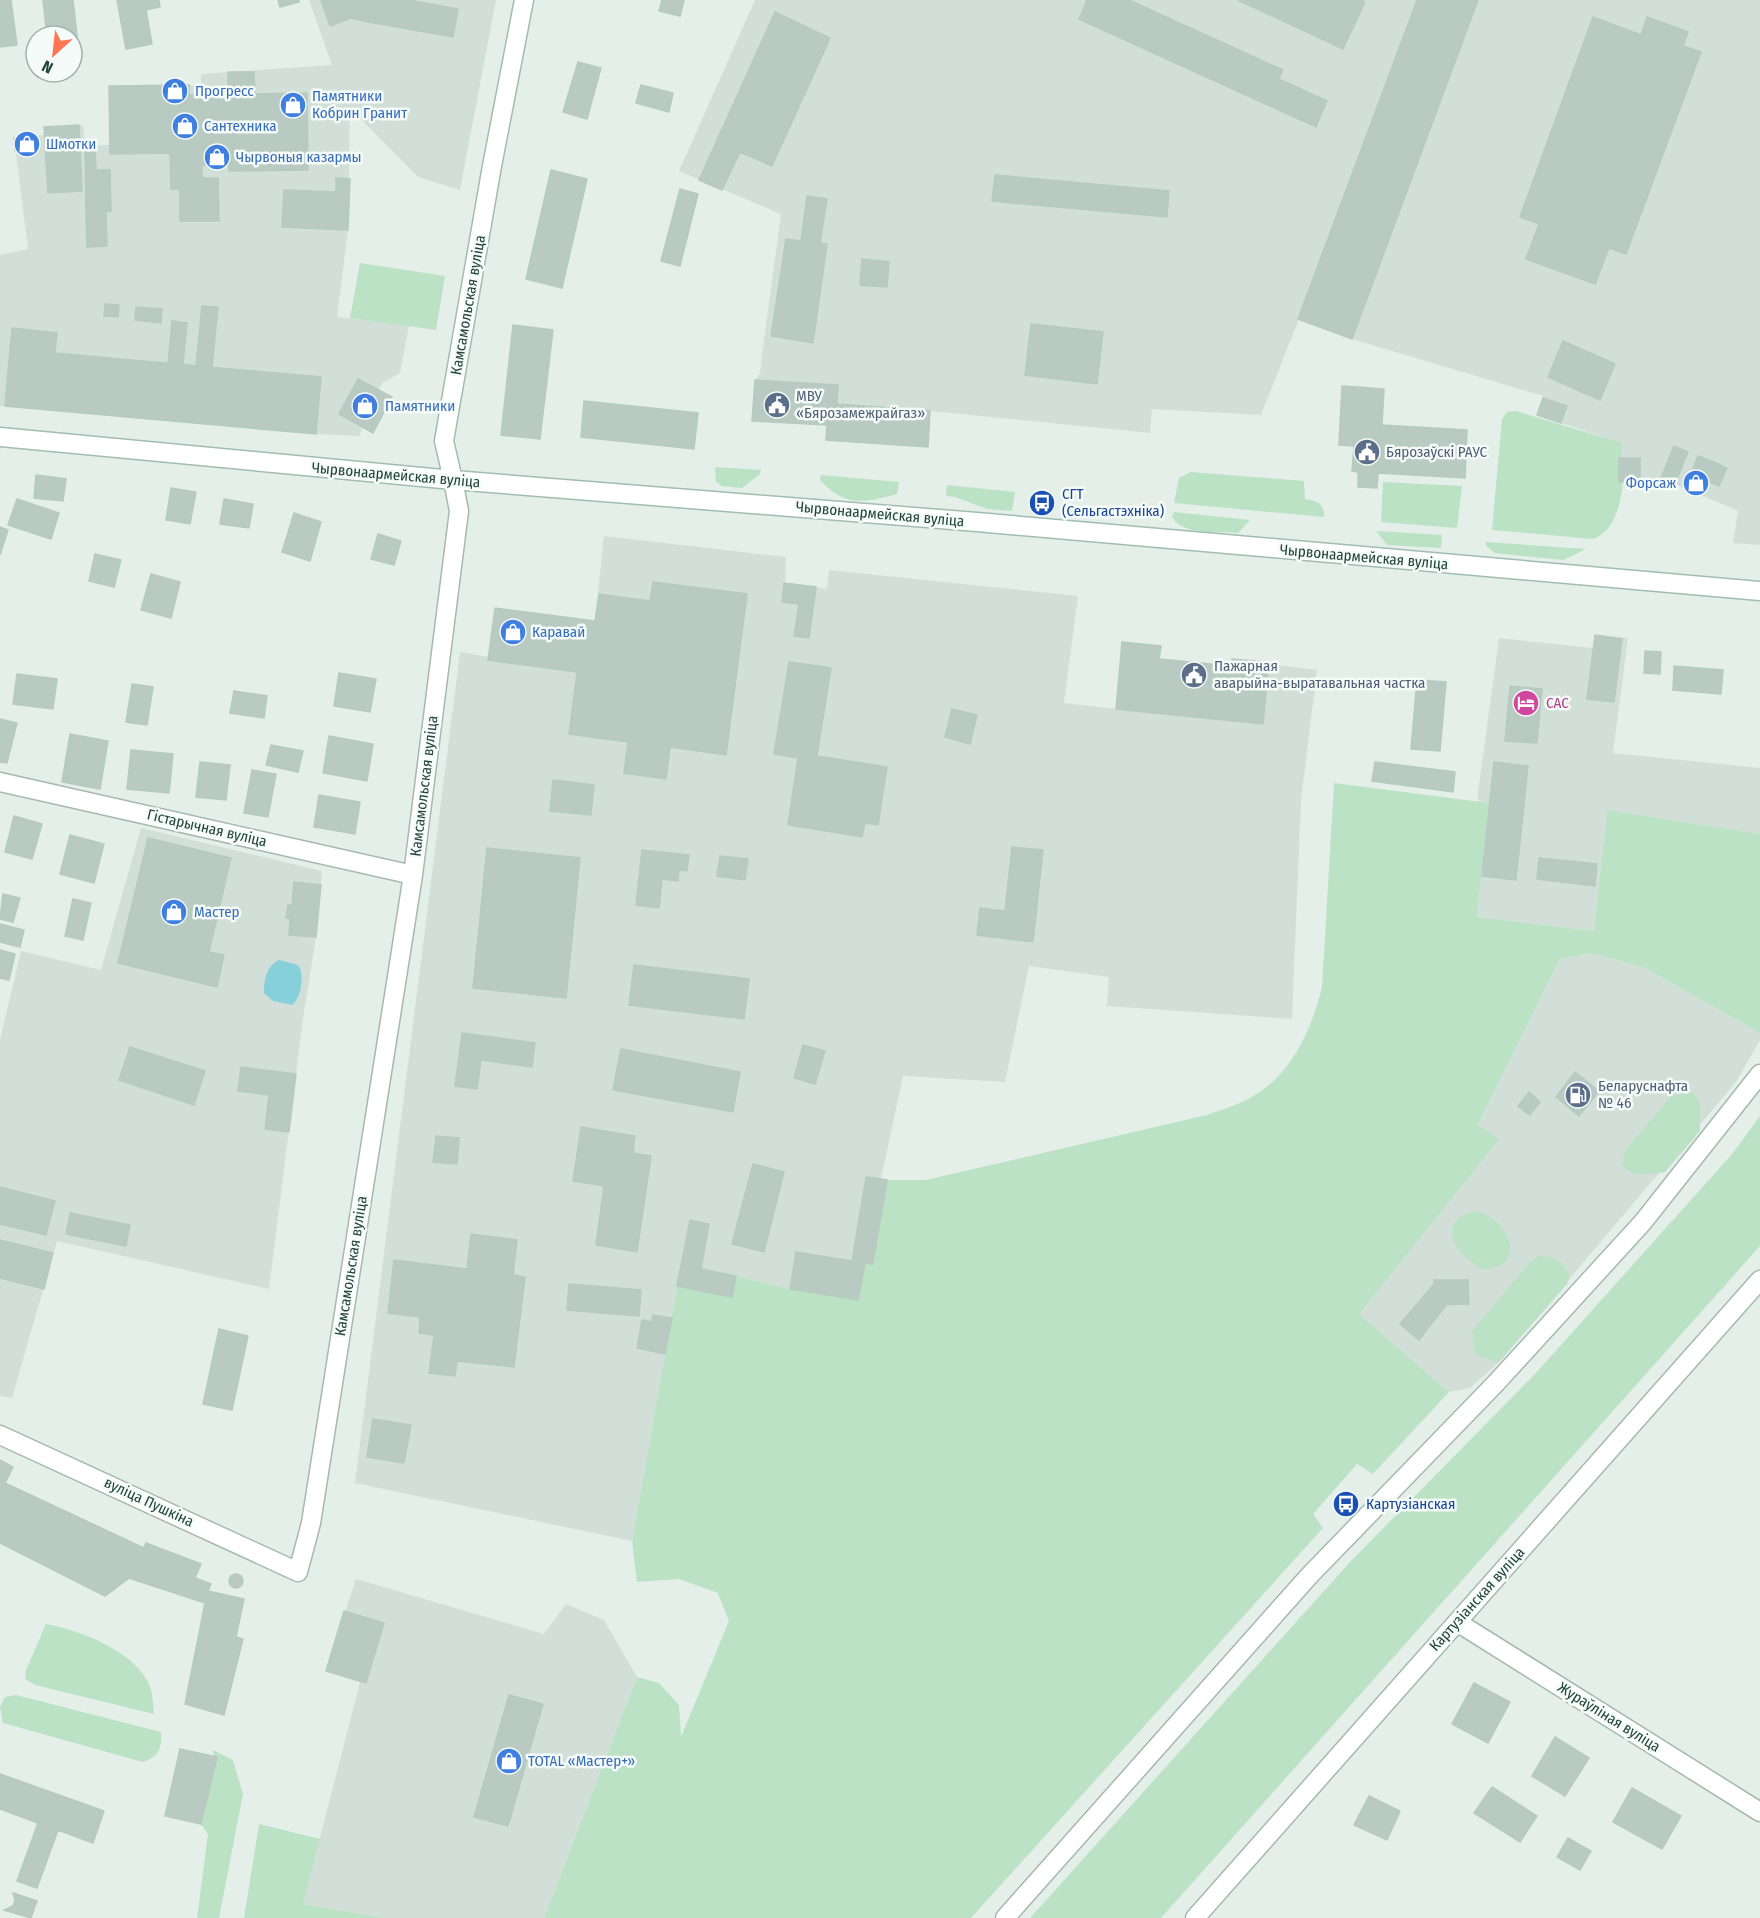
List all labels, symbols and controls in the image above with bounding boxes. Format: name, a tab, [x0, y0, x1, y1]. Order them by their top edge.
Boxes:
north arrow	[24, 24, 84, 84]
text: N	[39, 56, 56, 78]
shop icon: Прогресс	[160, 76, 190, 106]
place label: Прогресс	[195, 82, 254, 100]
place label: Памятники Кобрин Гранит	[312, 87, 408, 122]
shop icon: Памятники Кобрин Гранит	[278, 90, 308, 120]
shop icon: Сантехника	[170, 111, 200, 141]
place label: Сантехника	[204, 117, 277, 135]
shop icon: Шмотки	[12, 129, 42, 159]
place label: Шмотки	[46, 135, 96, 153]
shop icon: Чырвоныя казармы	[202, 142, 232, 172]
place label: Чырвоныя казармы	[236, 148, 362, 166]
street label: Камсамольская вуліца	[447, 234, 489, 376]
place label: МВУ «Бярозамежрайгаз»	[796, 387, 925, 422]
public building icon: МВУ «Бярозамежрайгаз»	[762, 390, 792, 420]
shop icon: Памятники	[350, 391, 380, 421]
place label: Памятники	[385, 397, 455, 415]
public building icon: Бярозаўскі РАУС	[1352, 437, 1382, 467]
place label: Бярозаўскі РАУС	[1386, 443, 1488, 461]
street label: Чырвонаармейская вуліца	[311, 459, 481, 491]
shop icon: Форсаж	[1681, 468, 1711, 498]
place label: Форсаж	[1626, 474, 1676, 492]
place label: СГТ (Сельгастэхніка)	[1062, 485, 1164, 520]
bus stop icon: СГТ (Сельгастэхніка)	[1027, 488, 1057, 518]
street label: Чырвонаармейская вуліца	[795, 498, 965, 530]
street label: Чырвонаармейская вуліца	[1279, 541, 1449, 573]
shop icon: Каравай	[498, 617, 528, 647]
place label: Каравай	[532, 623, 585, 641]
place label: Пажарная аварыйна-выратавальная частка	[1214, 657, 1425, 692]
public building icon: Пажарная аварыйна-выратавальная частка	[1179, 660, 1209, 690]
hotel icon: САС	[1511, 688, 1541, 718]
place label: САС	[1546, 694, 1569, 712]
street label: Камсамольская вуліца	[406, 715, 442, 857]
street label: Гістарычная вуліца	[145, 805, 269, 851]
shop icon: Мастер	[159, 897, 189, 927]
place label: Мастер	[194, 903, 240, 921]
place label: Беларуснафта № 46	[1598, 1077, 1688, 1112]
fuel station icon: Беларуснафта № 46	[1563, 1080, 1593, 1110]
street label: Камсамольская вуліца	[331, 1195, 371, 1337]
street label: вуліца Пушкіна	[101, 1473, 197, 1531]
bus stop icon: Картузіанская	[1331, 1489, 1361, 1519]
place label: Картузіанская	[1366, 1495, 1455, 1513]
street label: Картузіанская вуліца	[1426, 1543, 1528, 1655]
street label: Жураўліная вуліца	[1554, 1678, 1664, 1756]
shop icon: TOTAL «Мастер+»	[494, 1746, 524, 1776]
place label: TOTAL «Мастер+»	[528, 1752, 635, 1770]

